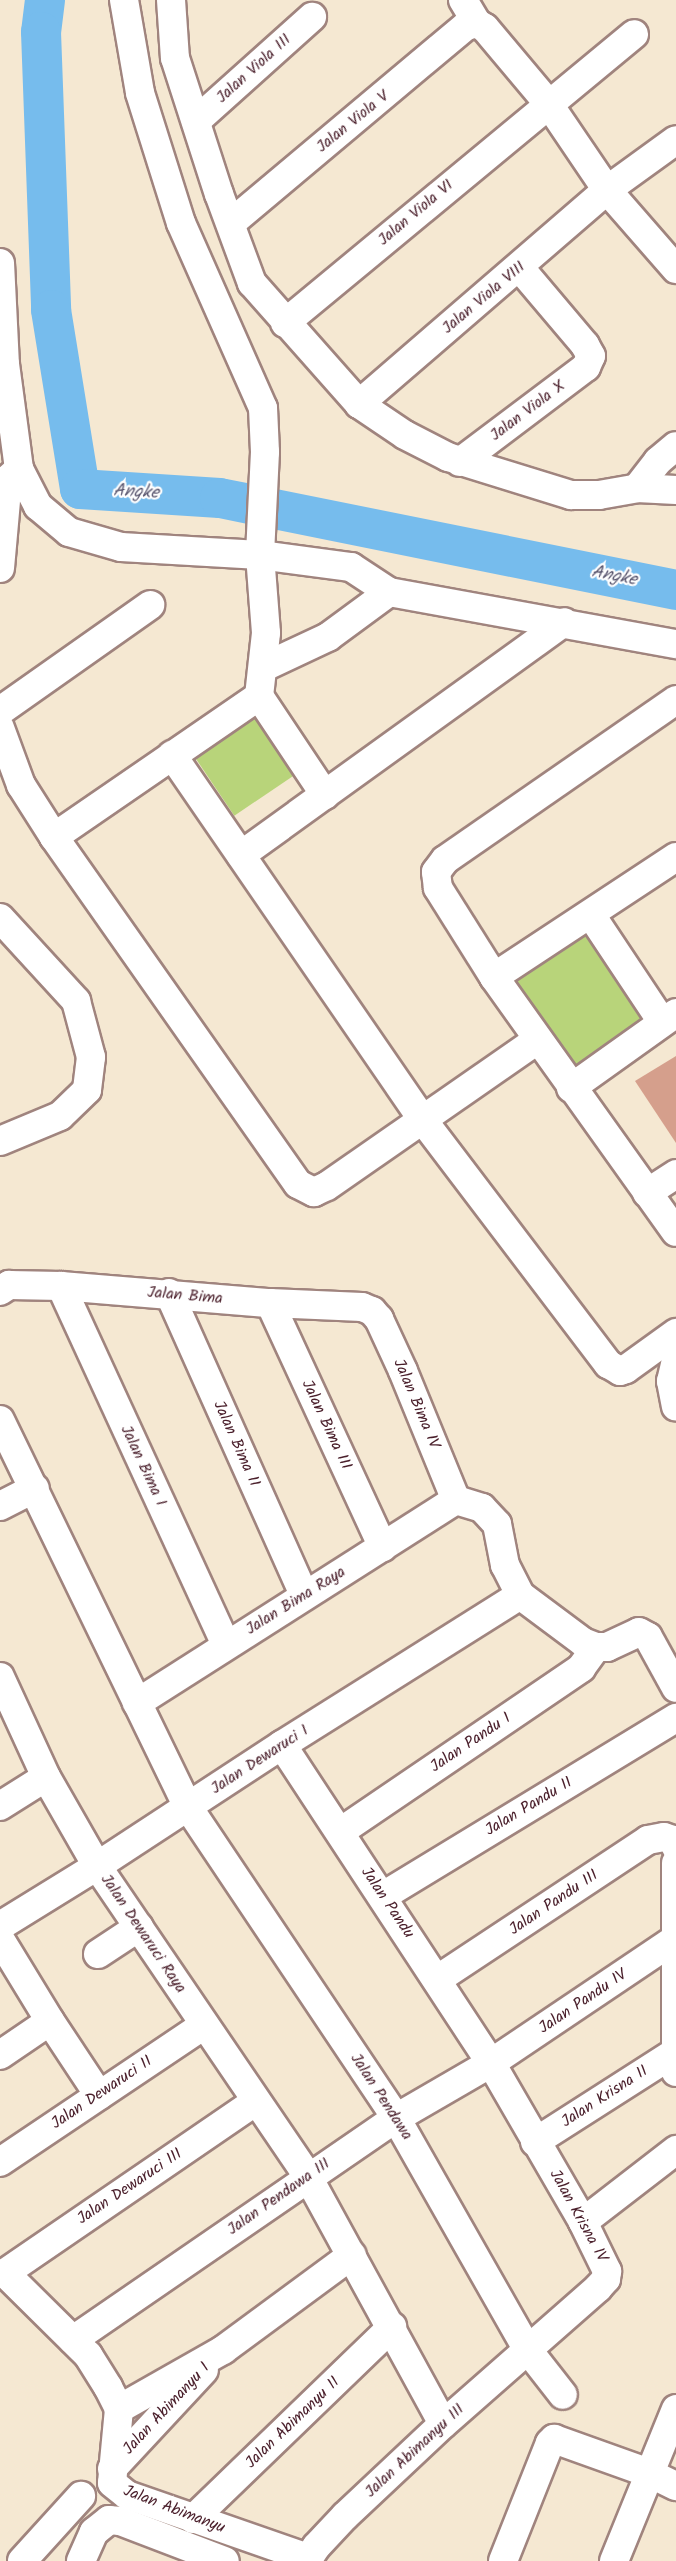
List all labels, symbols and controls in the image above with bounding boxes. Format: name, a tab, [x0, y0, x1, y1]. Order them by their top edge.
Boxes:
street label: Jalan Viola III	[213, 31, 295, 107]
street label: Jalan Viola V	[313, 87, 393, 157]
street label: Jalan Viola VI	[374, 176, 458, 250]
street label: Jalan Viola VIII	[439, 258, 529, 338]
street label: Jalan Viola X	[487, 377, 569, 445]
water label: Angke	[113, 481, 159, 505]
water label: Angke	[590, 562, 638, 592]
street label: Jalan Bima	[147, 1283, 223, 1309]
street label: Jalan Bima IV	[389, 1356, 443, 1452]
street label: Jalan Bima III	[297, 1377, 355, 1473]
street label: Jalan Bima II	[209, 1398, 263, 1490]
street label: Jalan Bima I	[116, 1423, 170, 1509]
street label: Jalan Bima Raya	[243, 1563, 349, 1639]
street label: Jalan Pandu I	[427, 1709, 515, 1777]
street label: Jalan Dewaruci I	[208, 1721, 312, 1799]
street label: Jalan Pandu II	[482, 1774, 576, 1840]
street label: Jalan Pandu	[356, 1864, 418, 1942]
street label: Jalan Pandu III	[506, 1866, 602, 1940]
street label: Jalan Dewaruci Raya	[96, 1871, 190, 1997]
street label: Jalan Pandu IV	[535, 1966, 631, 2038]
street label: Jalan Pendawa	[346, 2050, 416, 2144]
street label: Jalan Dewaruci II	[48, 2052, 156, 2134]
street label: Jalan Krisna II	[558, 2062, 652, 2132]
street label: Jalan Dewaruci III	[74, 2145, 186, 2229]
street label: Jalan Pendawa III	[224, 2154, 334, 2240]
street label: Jalan Krisna IV	[545, 2166, 611, 2266]
street label: Jalan Abimanyu I	[120, 2359, 214, 2459]
street label: Jalan Abimanyu II	[242, 2373, 344, 2473]
street label: Jalan Abimanyu III	[361, 2400, 469, 2502]
street label: Jalan Abimanyu	[120, 2482, 228, 2538]

